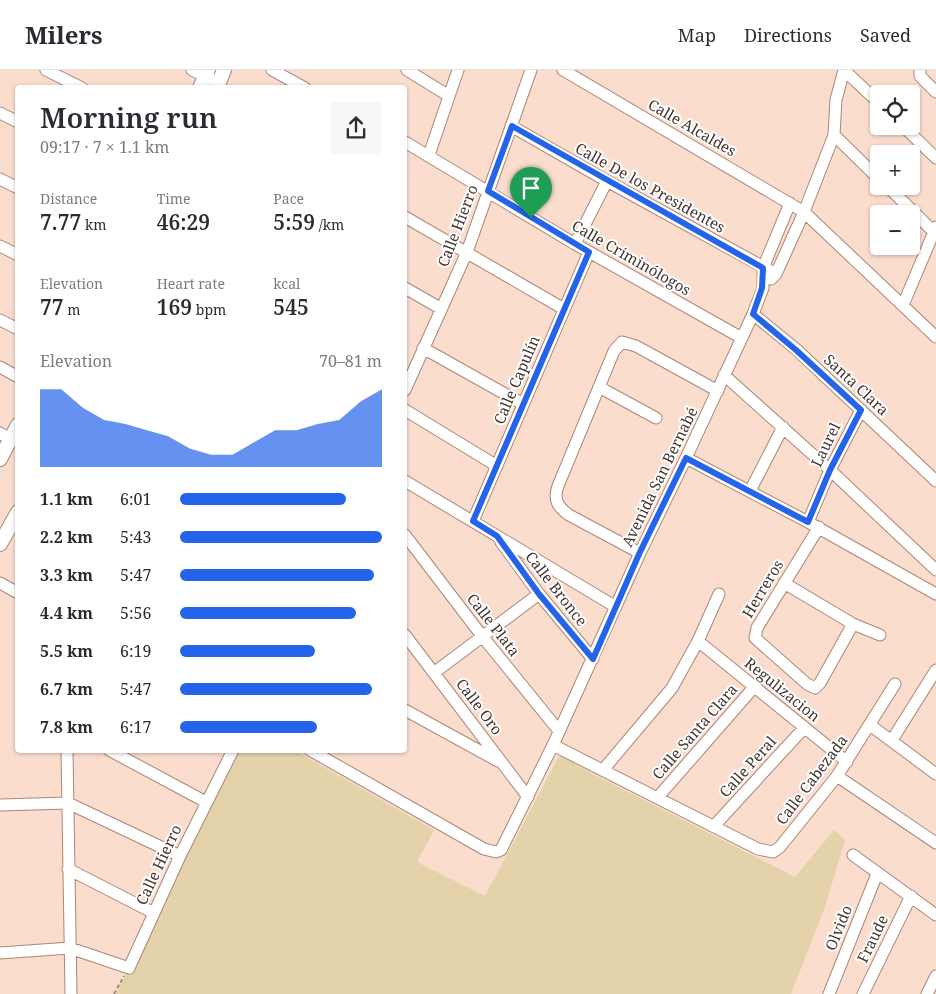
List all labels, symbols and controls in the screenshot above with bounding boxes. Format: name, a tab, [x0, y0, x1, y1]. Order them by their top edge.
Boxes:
text: Milers	[25, 18, 103, 51]
text: Map	[678, 23, 716, 47]
text: Directions	[744, 23, 832, 47]
text: Saved	[860, 23, 911, 47]
map controls	[870, 85, 920, 255]
button: locate	[870, 85, 920, 135]
street label: Calle Alcaldes	[645, 94, 740, 161]
text: Morning run	[40, 98, 217, 136]
button: share	[330, 102, 382, 154]
text: 09:17 · 7 × 1.1 km	[40, 136, 169, 158]
street label: Calle De los Presidentes	[572, 138, 729, 237]
button: +	[870, 145, 920, 195]
pin	[510, 167, 552, 218]
icon: arrive	[517, 174, 545, 202]
street label: Calle Hierro	[432, 182, 482, 270]
text: Distance	[40, 189, 97, 208]
text: Time	[157, 189, 190, 208]
text: Pace	[273, 189, 304, 208]
button: −	[870, 205, 920, 255]
text: 7.77	[40, 208, 81, 236]
text: 46:29	[157, 208, 210, 236]
text: 5:59	[273, 208, 315, 236]
text: km	[81, 215, 106, 234]
text: /km	[315, 215, 344, 234]
street label: Calle Criminólogos	[568, 215, 695, 299]
text: Elevation	[40, 274, 103, 293]
text: Heart rate	[157, 274, 225, 293]
text: kcal	[273, 274, 300, 293]
text: 77	[40, 293, 64, 321]
text: 169	[157, 293, 192, 321]
text: 545	[273, 293, 309, 321]
text: m	[64, 300, 81, 319]
text: bpm	[192, 300, 226, 319]
street label: Calle Capulín	[488, 332, 544, 427]
street label: Santa Clara	[820, 349, 893, 419]
text: Elevation	[40, 350, 112, 372]
text: 70–81 m	[319, 350, 382, 372]
street label: Avenida San Bernabé	[617, 403, 702, 550]
street label: Laurel	[806, 419, 845, 470]
text: 1.1 km	[40, 488, 93, 510]
text: 6:01	[120, 488, 151, 510]
text: 2.2 km	[40, 526, 93, 548]
text: 5:43	[120, 526, 151, 548]
street label: Calle Bronce	[521, 547, 592, 630]
street label: Herreros	[737, 555, 787, 621]
text: 3.3 km	[40, 564, 93, 586]
text: 5:47	[120, 564, 151, 586]
street label: Calle Plata	[463, 589, 525, 660]
text: 4.4 km	[40, 602, 93, 624]
text: 5:56	[120, 602, 151, 624]
text: 5.5 km	[40, 640, 93, 662]
text: 6:19	[120, 640, 151, 662]
street label: Regulizacion	[741, 653, 825, 726]
street label: Calle Oro	[452, 674, 508, 739]
text: 6.7 km	[40, 678, 93, 700]
text: 5:47	[120, 678, 151, 700]
street label: Calle Santa Clara	[647, 679, 741, 783]
text: 7.8 km	[40, 716, 93, 738]
text: 6:17	[120, 716, 151, 738]
street label: Calle Cabezada	[771, 730, 852, 828]
street label: Calle Peral	[714, 731, 780, 801]
street label: Calle Hierro	[131, 821, 185, 908]
street label: Olvido	[820, 902, 856, 953]
street label: Fraude	[852, 911, 892, 966]

